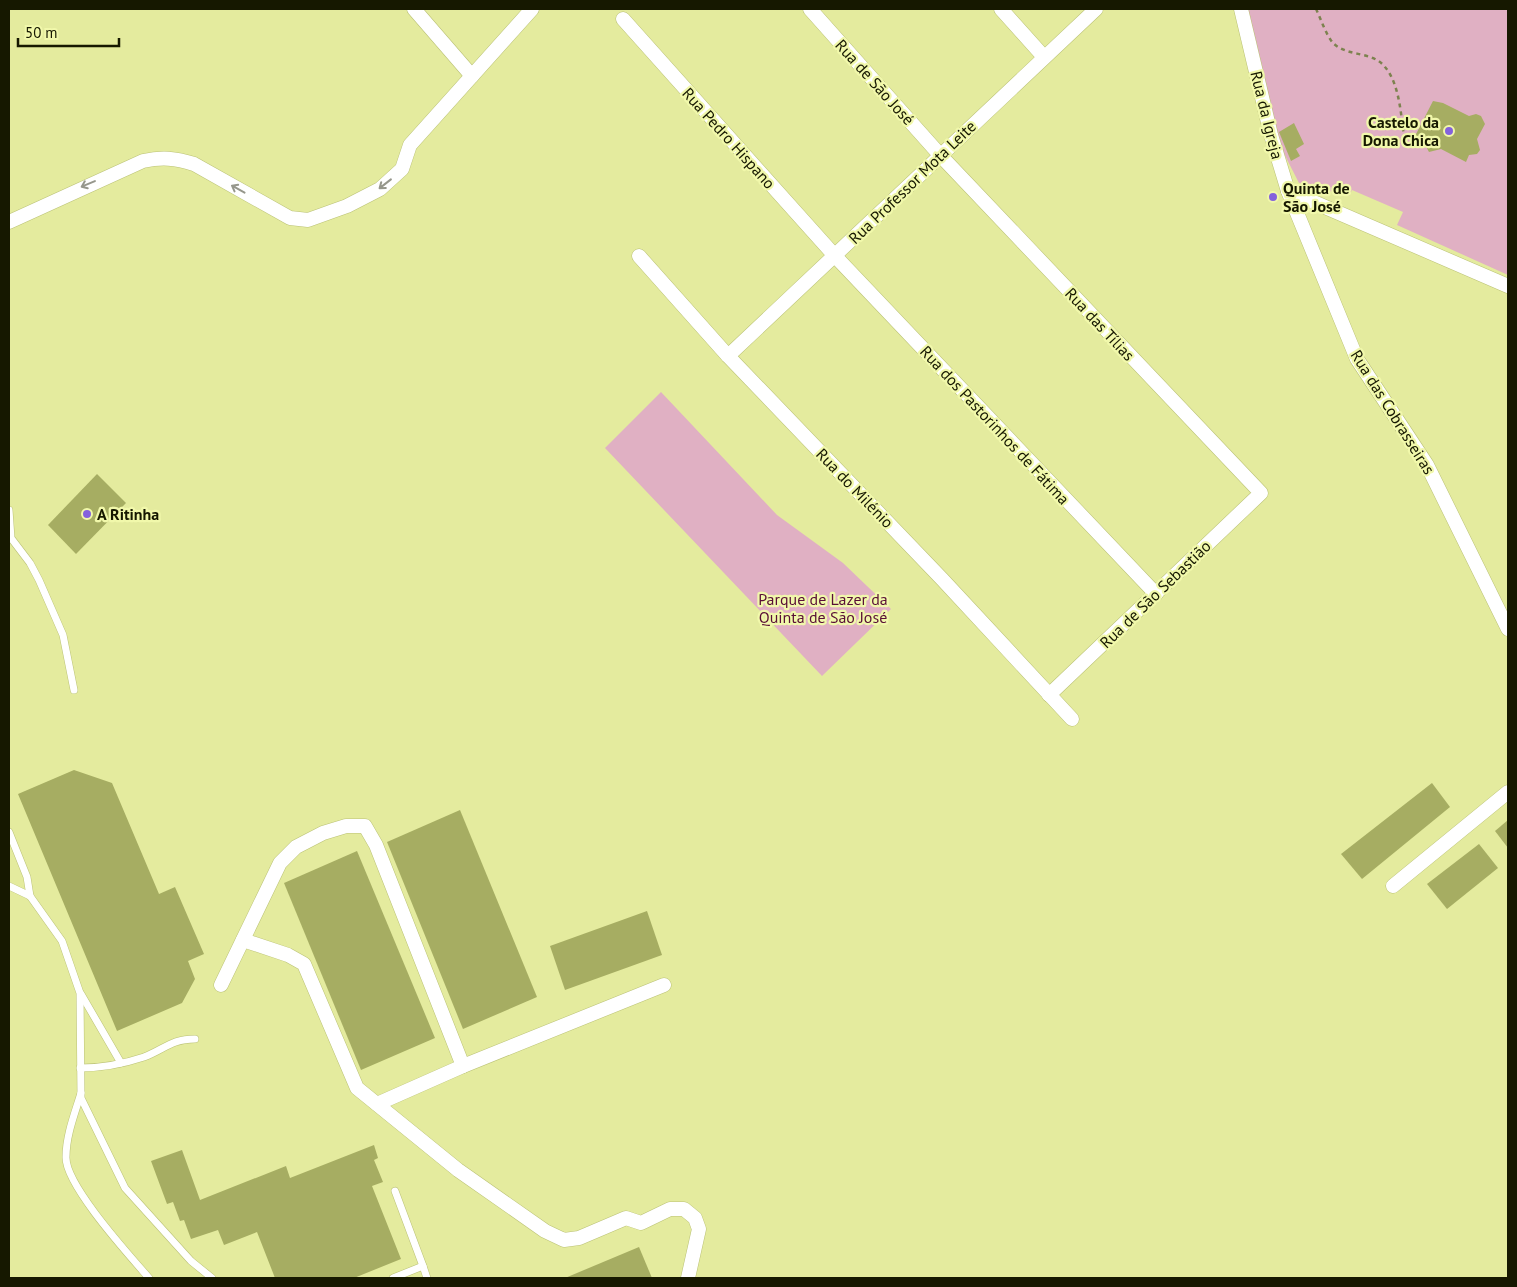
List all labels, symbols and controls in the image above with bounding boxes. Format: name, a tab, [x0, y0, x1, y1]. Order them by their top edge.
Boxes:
scale bar	[18, 15, 119, 47]
text: 50 m	[25, 23, 58, 42]
street label: Rua de São José	[831, 35, 919, 129]
street label: Rua da Igreja	[1246, 69, 1288, 161]
street label: Rua Pedro Hispano	[678, 83, 780, 193]
place label: Castelo da Dona Chica	[1363, 112, 1439, 150]
street label: Rua Professor Mota Leite	[844, 116, 980, 248]
marker: Castelo da Dona Chica	[1443, 125, 1455, 137]
place label: Quinta de São José	[1283, 178, 1350, 216]
one-way arrow	[378, 179, 391, 190]
one-way arrow	[81, 180, 96, 190]
one-way arrow	[232, 183, 246, 193]
marker: Quinta de São José	[1267, 191, 1279, 203]
street label: Rua das Tílias	[1061, 283, 1139, 365]
street label: Rua dos Pastorinhos de Fátima	[916, 341, 1074, 509]
street label: Rua das Cobrasseiras	[1347, 346, 1439, 478]
street label: Rua do Milénio	[812, 444, 898, 532]
place label: A Ritinha	[97, 504, 159, 524]
marker: A Ritinha	[81, 508, 93, 520]
street label: Rua de São Sebastião	[1095, 536, 1215, 652]
park label: Parque de Lazer da Quinta de São José	[758, 589, 888, 627]

